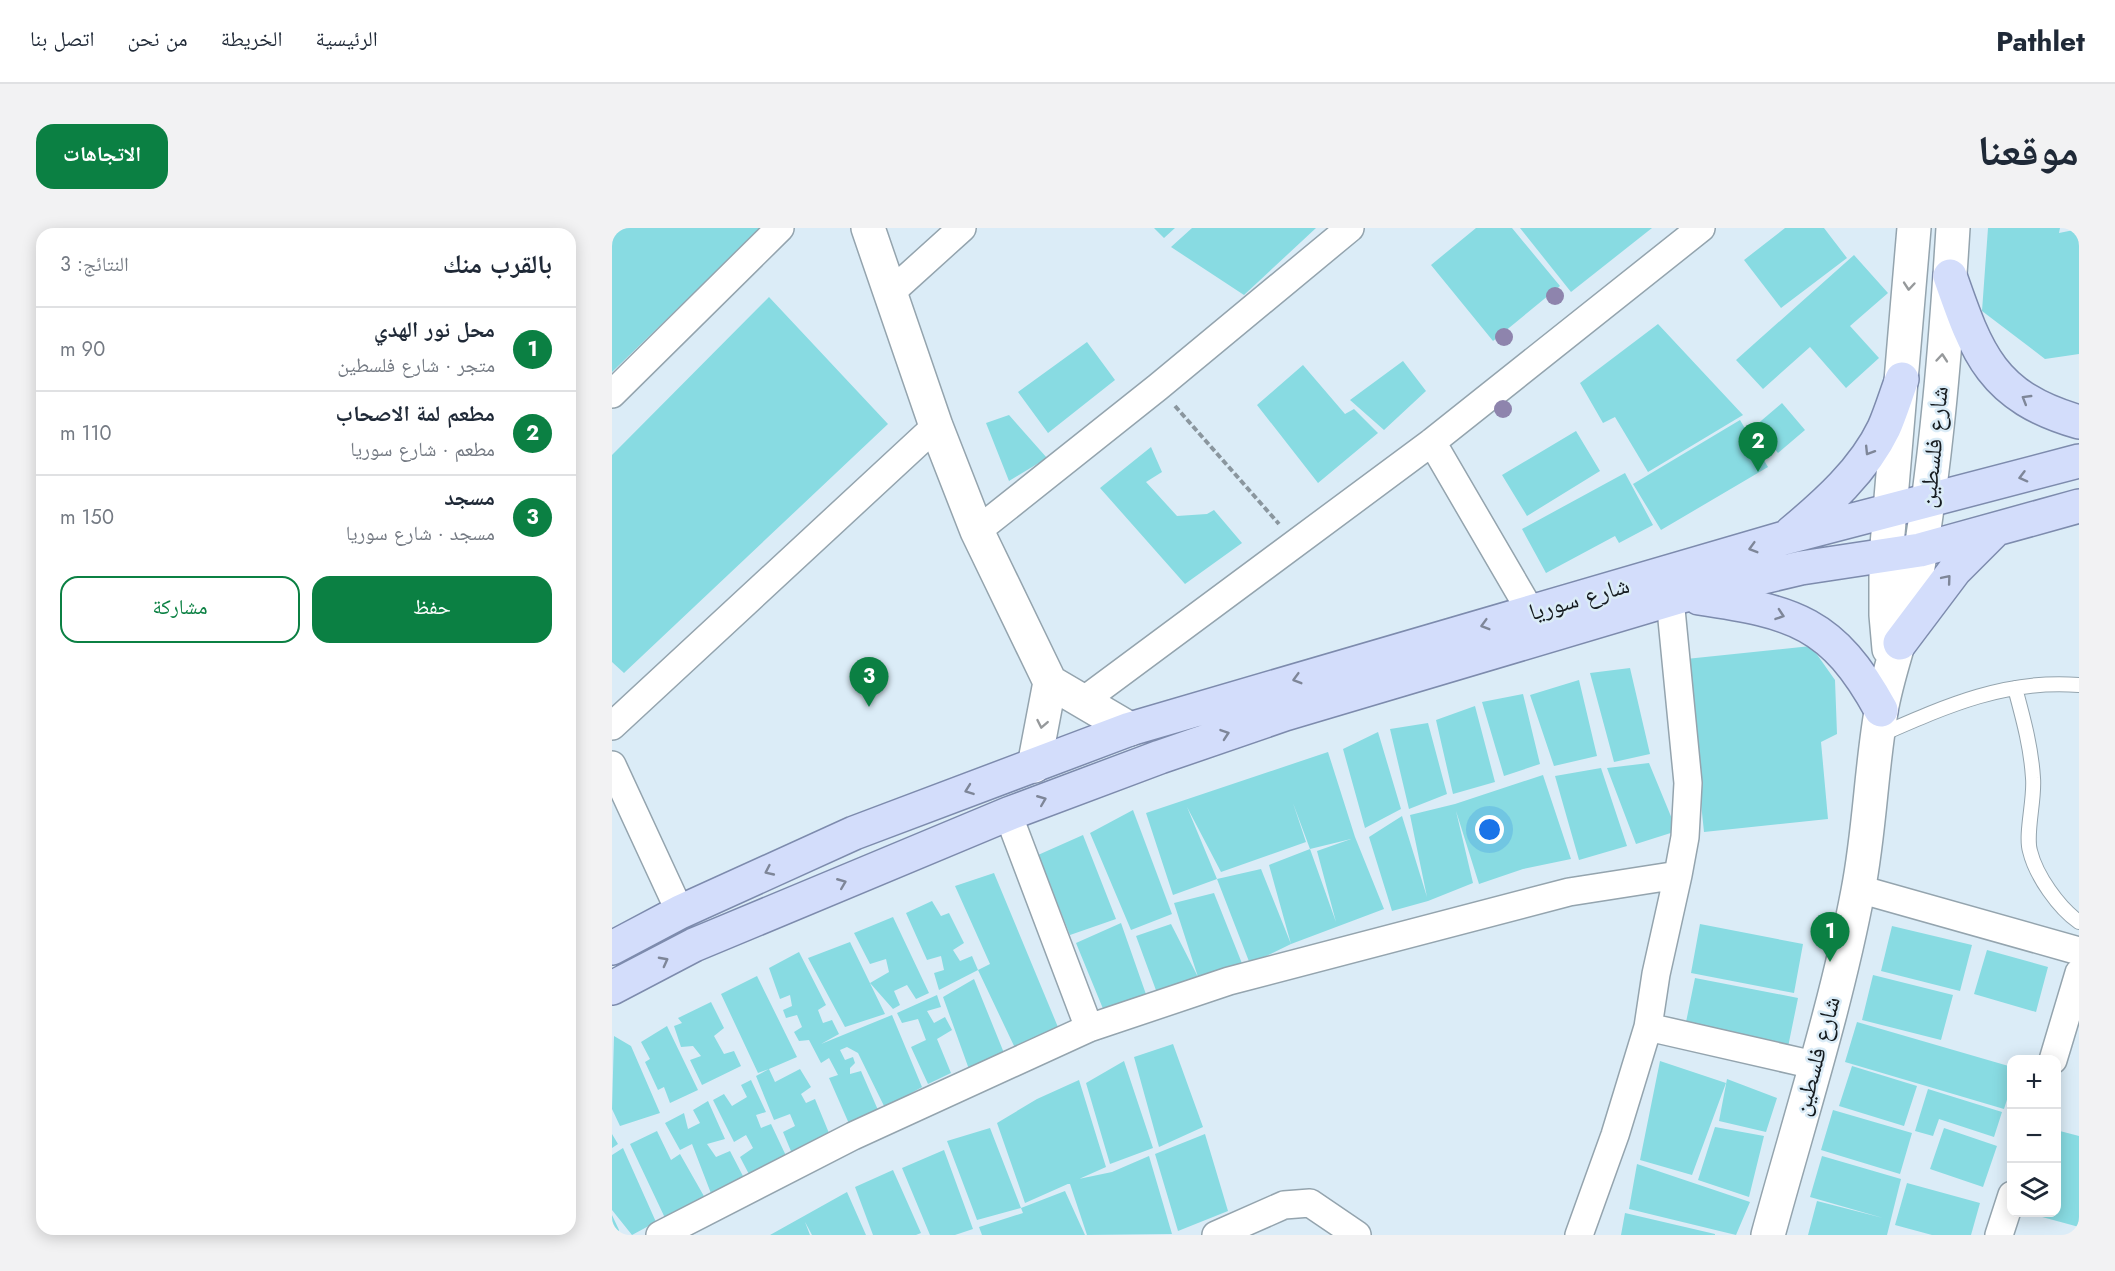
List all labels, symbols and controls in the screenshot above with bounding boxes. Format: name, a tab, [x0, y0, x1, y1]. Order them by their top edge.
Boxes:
text: Pathlet	[1996, 21, 2085, 62]
text: اتصل بنا	[30, 24, 94, 54]
text: من نحن	[127, 24, 188, 54]
text: الخريطة	[221, 24, 283, 54]
text: الرئيسية	[316, 24, 378, 54]
text: موقعنا	[1978, 120, 2079, 181]
button: الاتجاهات	[36, 124, 168, 189]
text: بالقرب منك	[443, 245, 552, 283]
text: النتائج: 3	[60, 250, 129, 279]
one-way arrow	[1903, 282, 1916, 291]
text: محل نور الهدي	[374, 313, 495, 345]
text: 90 m	[60, 335, 105, 364]
text: 1	[527, 335, 538, 364]
text: متجر · شارع فلسطين	[337, 351, 495, 380]
one-way arrow	[1935, 353, 1948, 362]
street label: شارع فلسطين	[1909, 384, 1957, 510]
one-way arrow	[2022, 394, 2032, 406]
text: مطعم لمة الاصحاب	[335, 397, 495, 429]
text: 110 m	[60, 419, 112, 448]
text: 2	[526, 419, 539, 448]
pin: 2	[1738, 422, 1778, 472]
text: مطعم · شارع سوريا	[350, 435, 495, 464]
one-way arrow	[1865, 445, 1877, 455]
one-way arrow	[2018, 470, 2028, 482]
text: مسجد	[444, 481, 495, 513]
text: 150 m	[60, 503, 114, 532]
text: 3	[526, 503, 539, 532]
text: مسجد · شارع سوريا	[346, 519, 495, 548]
one-way arrow	[1748, 540, 1758, 553]
street label: شارع سوريا	[1524, 567, 1634, 629]
one-way arrow	[1940, 575, 1951, 586]
button: مشاركة	[60, 576, 300, 643]
button: حفظ	[312, 576, 552, 643]
one-way arrow	[1774, 607, 1785, 620]
one-way arrow	[1480, 618, 1491, 630]
pin: 3	[850, 658, 888, 707]
one-way arrow	[1293, 672, 1303, 684]
one-way arrow	[1036, 718, 1049, 728]
one-way arrow	[1220, 729, 1230, 742]
one-way arrow	[964, 783, 975, 795]
one-way arrow	[1036, 795, 1047, 808]
your location	[1475, 815, 1504, 844]
one-way arrow	[764, 864, 775, 876]
one-way arrow	[836, 878, 847, 890]
pin: 1	[1810, 912, 1850, 962]
one-way arrow	[657, 957, 668, 968]
street label: شارع فلسطين	[1783, 992, 1849, 1120]
map controls	[2007, 1055, 2061, 1217]
button: +	[2007, 1055, 2061, 1109]
button: −	[2007, 1109, 2061, 1163]
button: layers	[2007, 1163, 2061, 1217]

